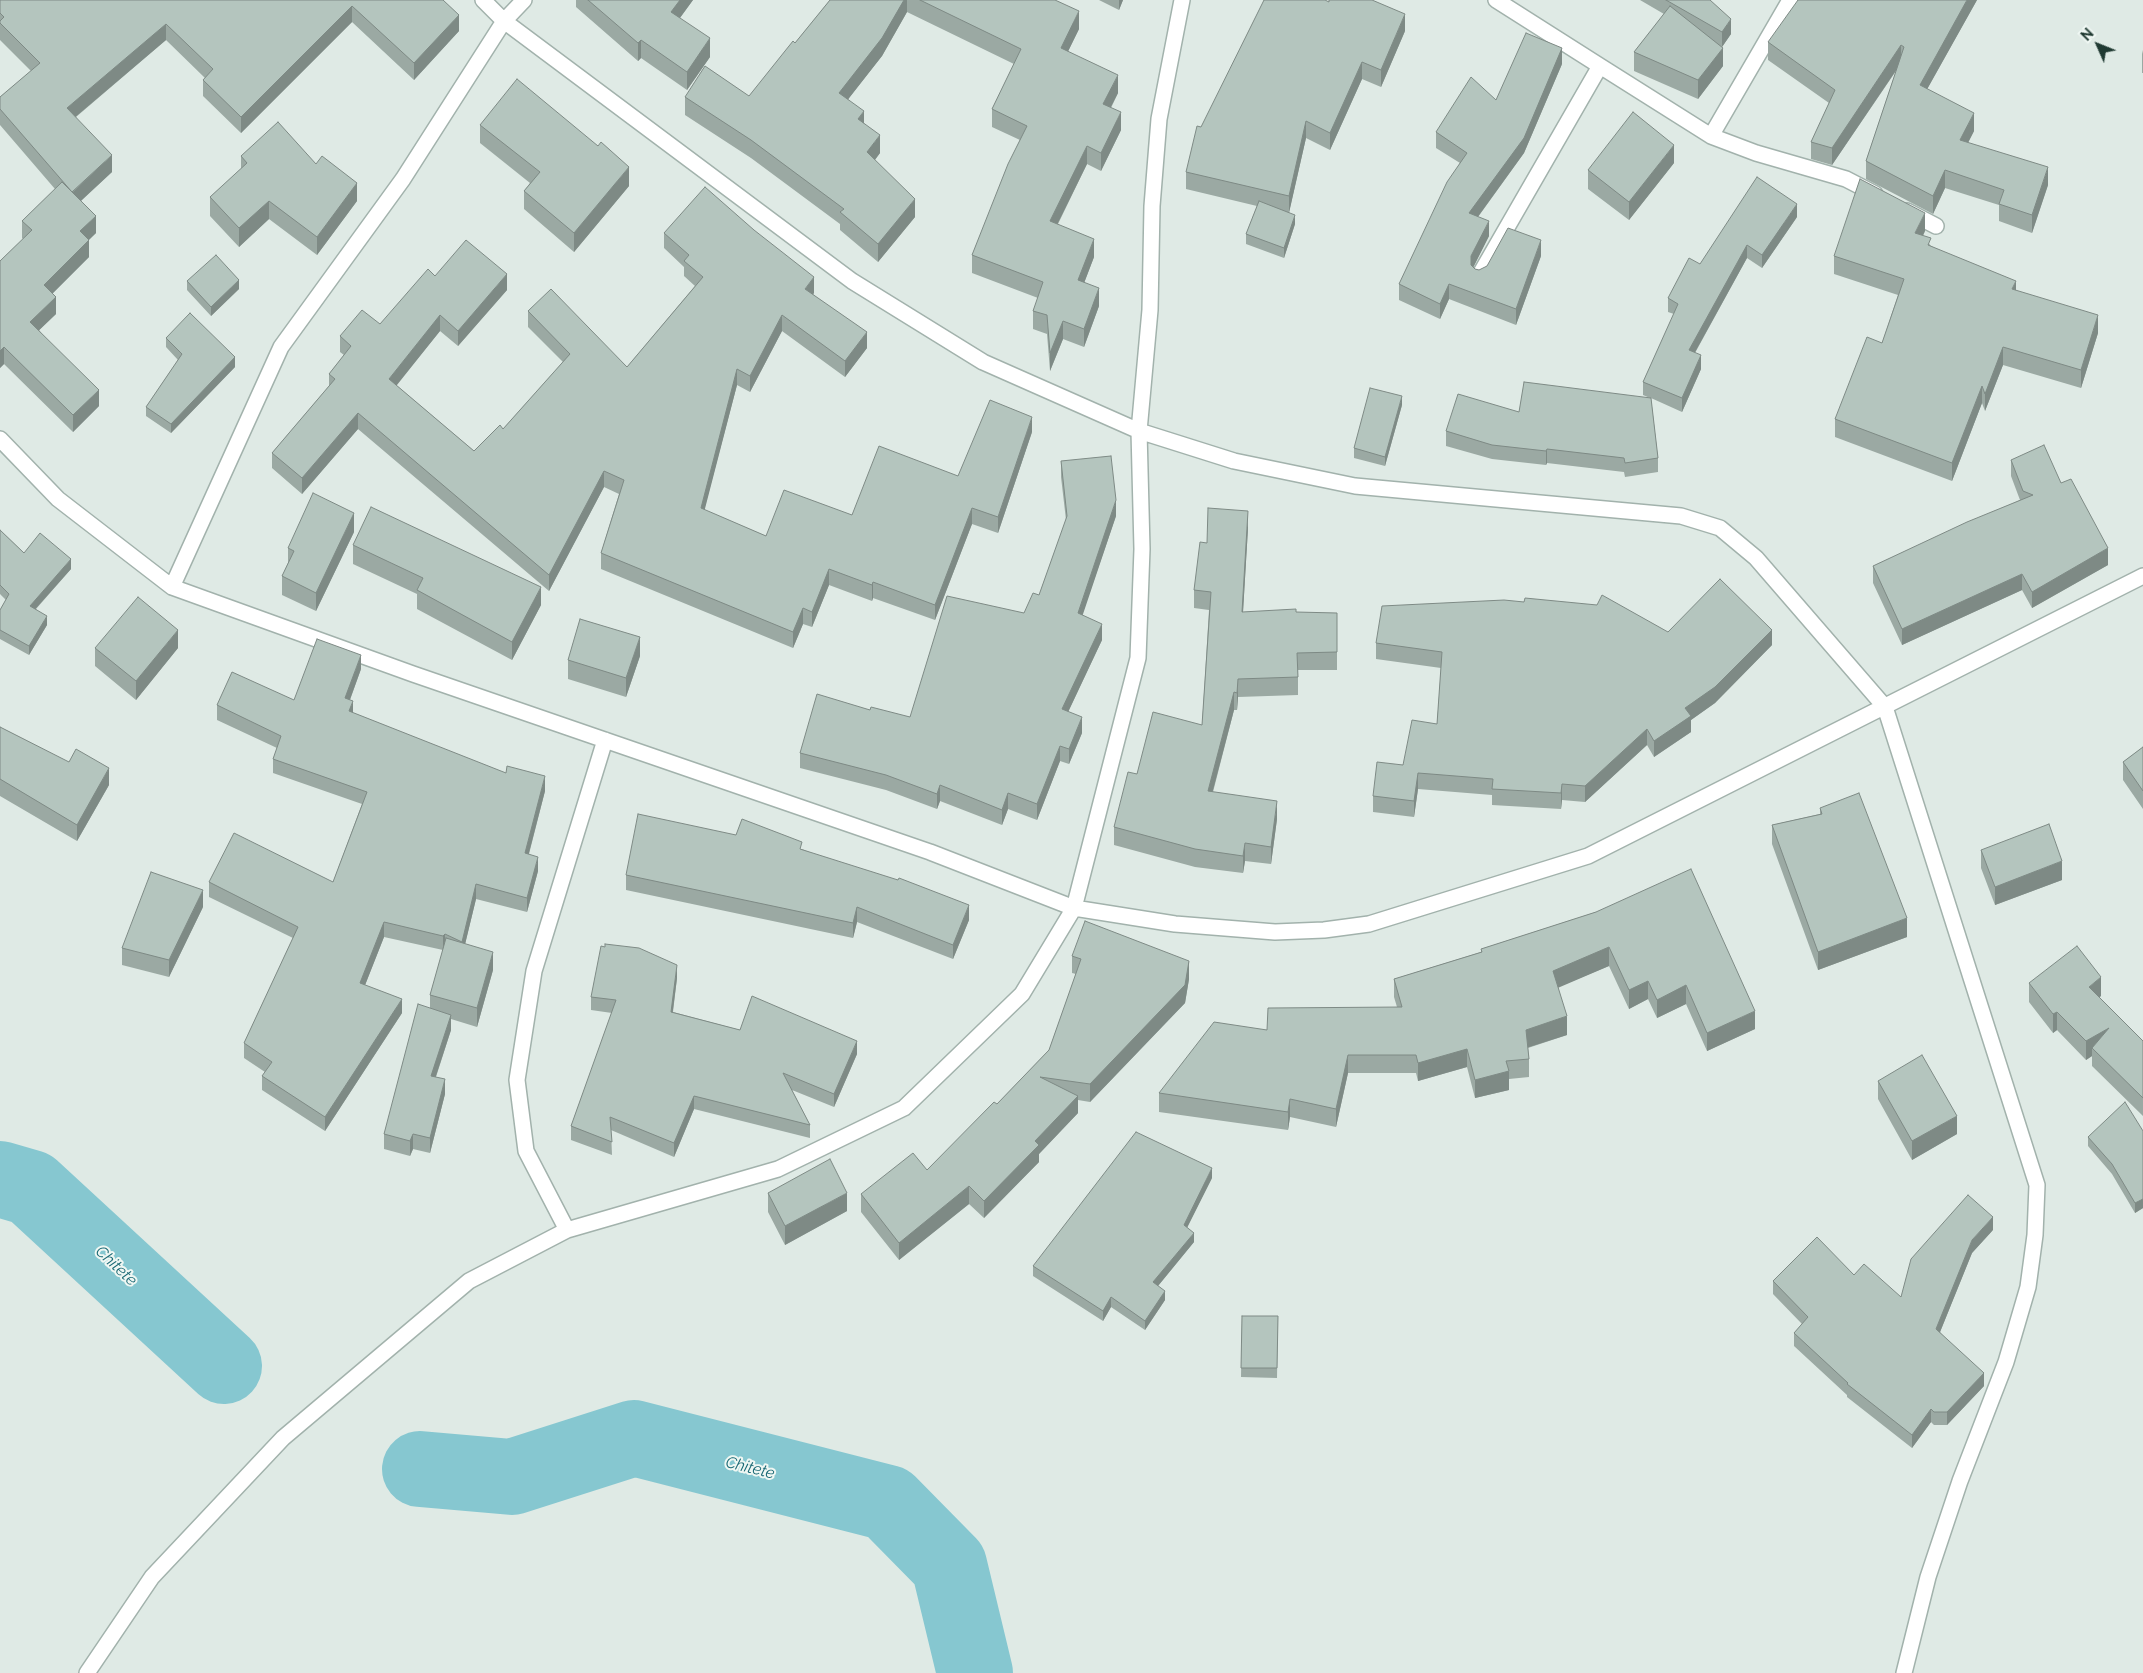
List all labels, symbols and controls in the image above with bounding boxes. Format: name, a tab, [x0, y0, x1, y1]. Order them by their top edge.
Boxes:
north arrow	[2073, 20, 2123, 70]
text: N	[2078, 25, 2097, 44]
water label: Chitete	[91, 1242, 141, 1290]
water label: Chitete	[723, 1453, 777, 1483]

